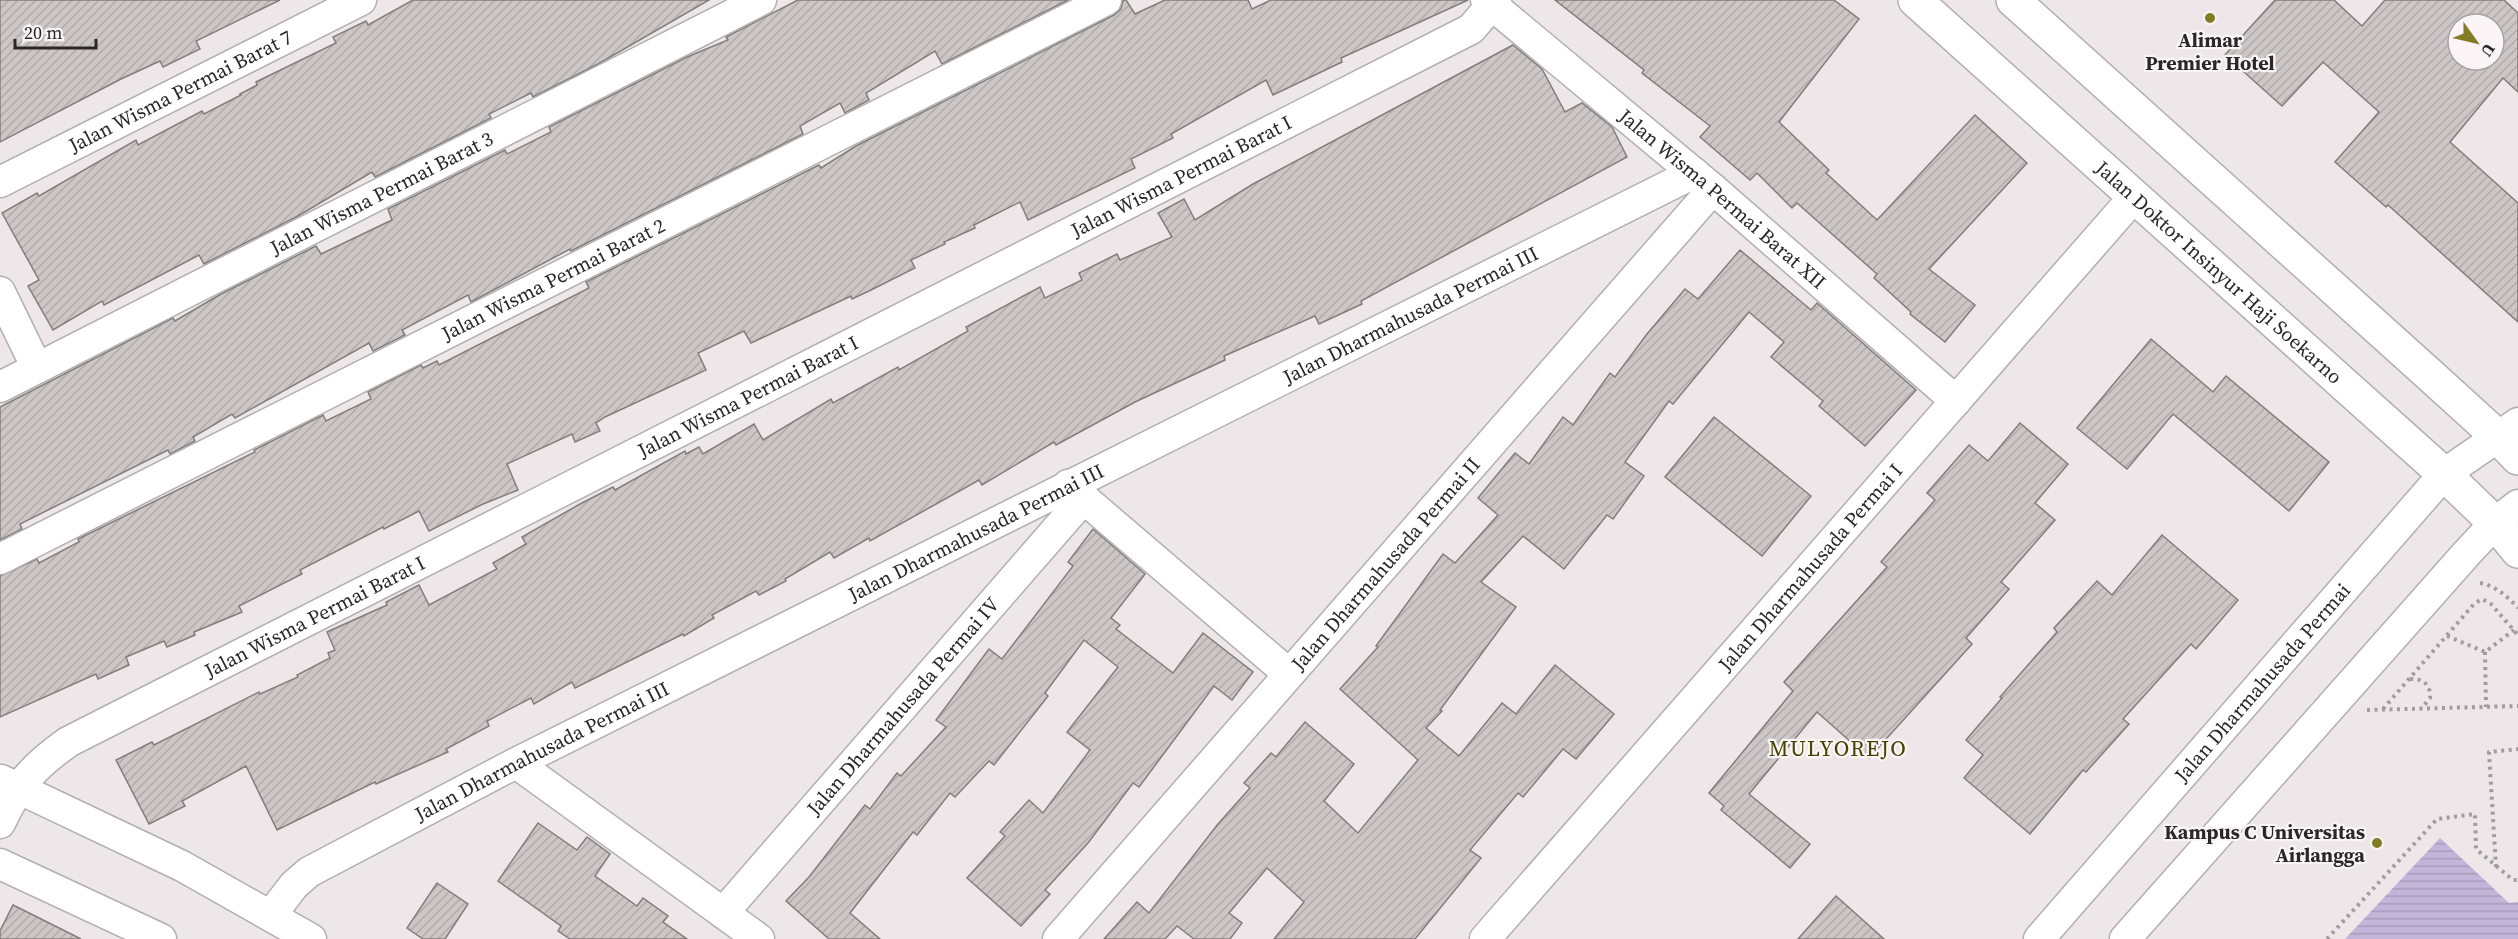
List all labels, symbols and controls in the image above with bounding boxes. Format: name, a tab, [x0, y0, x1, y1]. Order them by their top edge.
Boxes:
marker: Alimar Premier Hotel	[2203, 11, 2217, 25]
scale bar	[15, 12, 96, 50]
north arrow	[2446, 12, 2506, 72]
text: 20 m	[24, 20, 62, 45]
street label: Jalan Wisma Permai Barat 7	[63, 23, 297, 160]
place label: Alimar Premier Hotel	[2145, 26, 2275, 77]
text: U	[2476, 39, 2501, 62]
street label: Jalan Wisma Permai Barat XII	[1612, 102, 1832, 295]
street label: Jalan Wisma Permai Barat I	[1065, 108, 1296, 245]
street label: Jalan Wisma Permai Barat 3	[264, 125, 498, 262]
street label: Jalan Doktor Insinyur Haji Soekarno	[2089, 153, 2348, 390]
street label: Jalan Wisma Permai Barat 2	[436, 211, 670, 348]
street label: Jalan Dharmahusada Permai III	[1277, 239, 1543, 391]
street label: Jalan Wisma Permai Barat I	[632, 329, 863, 465]
street label: Jalan Dharmahusada Permai II	[1284, 451, 1487, 677]
street label: Jalan Dharmahusada Permai III	[843, 457, 1108, 609]
street label: Jalan Dharmahusada Permai I	[1711, 457, 1909, 678]
street label: Jalan Wisma Permai Barat I	[199, 549, 430, 685]
street label: Jalan Dharmahusada Permai	[2167, 577, 2357, 789]
street label: Jalan Dharmahusada Permai IV	[799, 591, 1006, 822]
street label: Jalan Dharmahusada Permai III	[409, 675, 674, 828]
district label: MULYOREJO	[1769, 733, 1907, 763]
place label: Kampus C Universitas Airlangga	[2164, 818, 2365, 869]
marker: Kampus C Universitas Airlangga	[2370, 836, 2384, 850]

